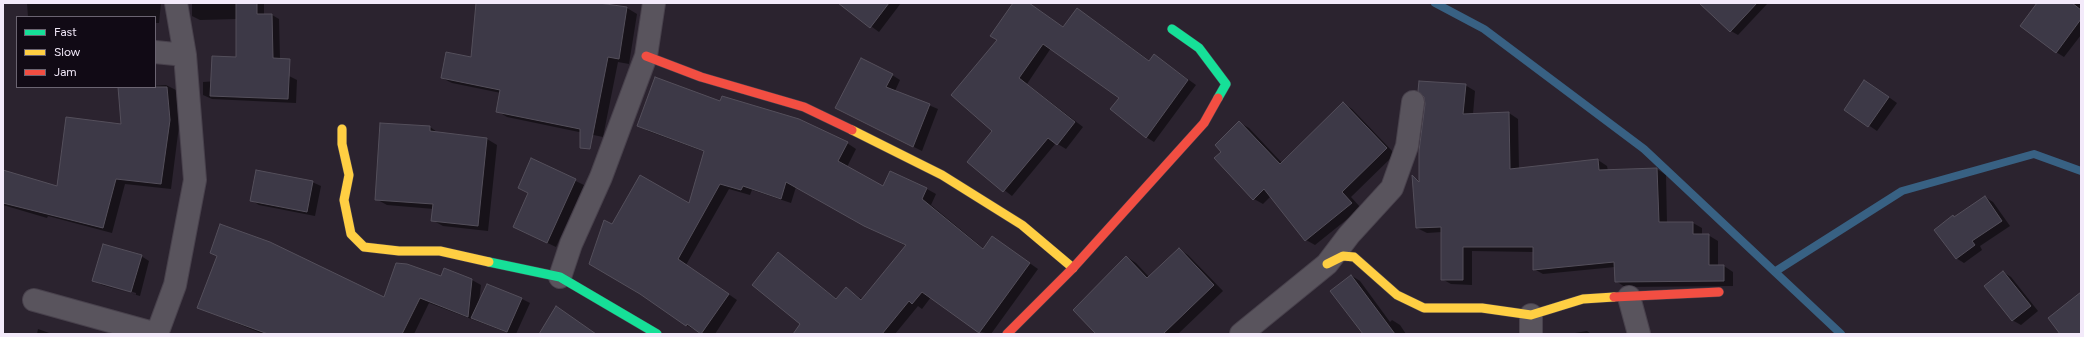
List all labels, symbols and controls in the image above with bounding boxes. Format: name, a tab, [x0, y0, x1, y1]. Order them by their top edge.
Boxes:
legend	[16, 16, 156, 88]
text: Fast	[54, 25, 77, 39]
text: Slow	[54, 45, 80, 59]
text: Jam	[54, 65, 77, 79]

